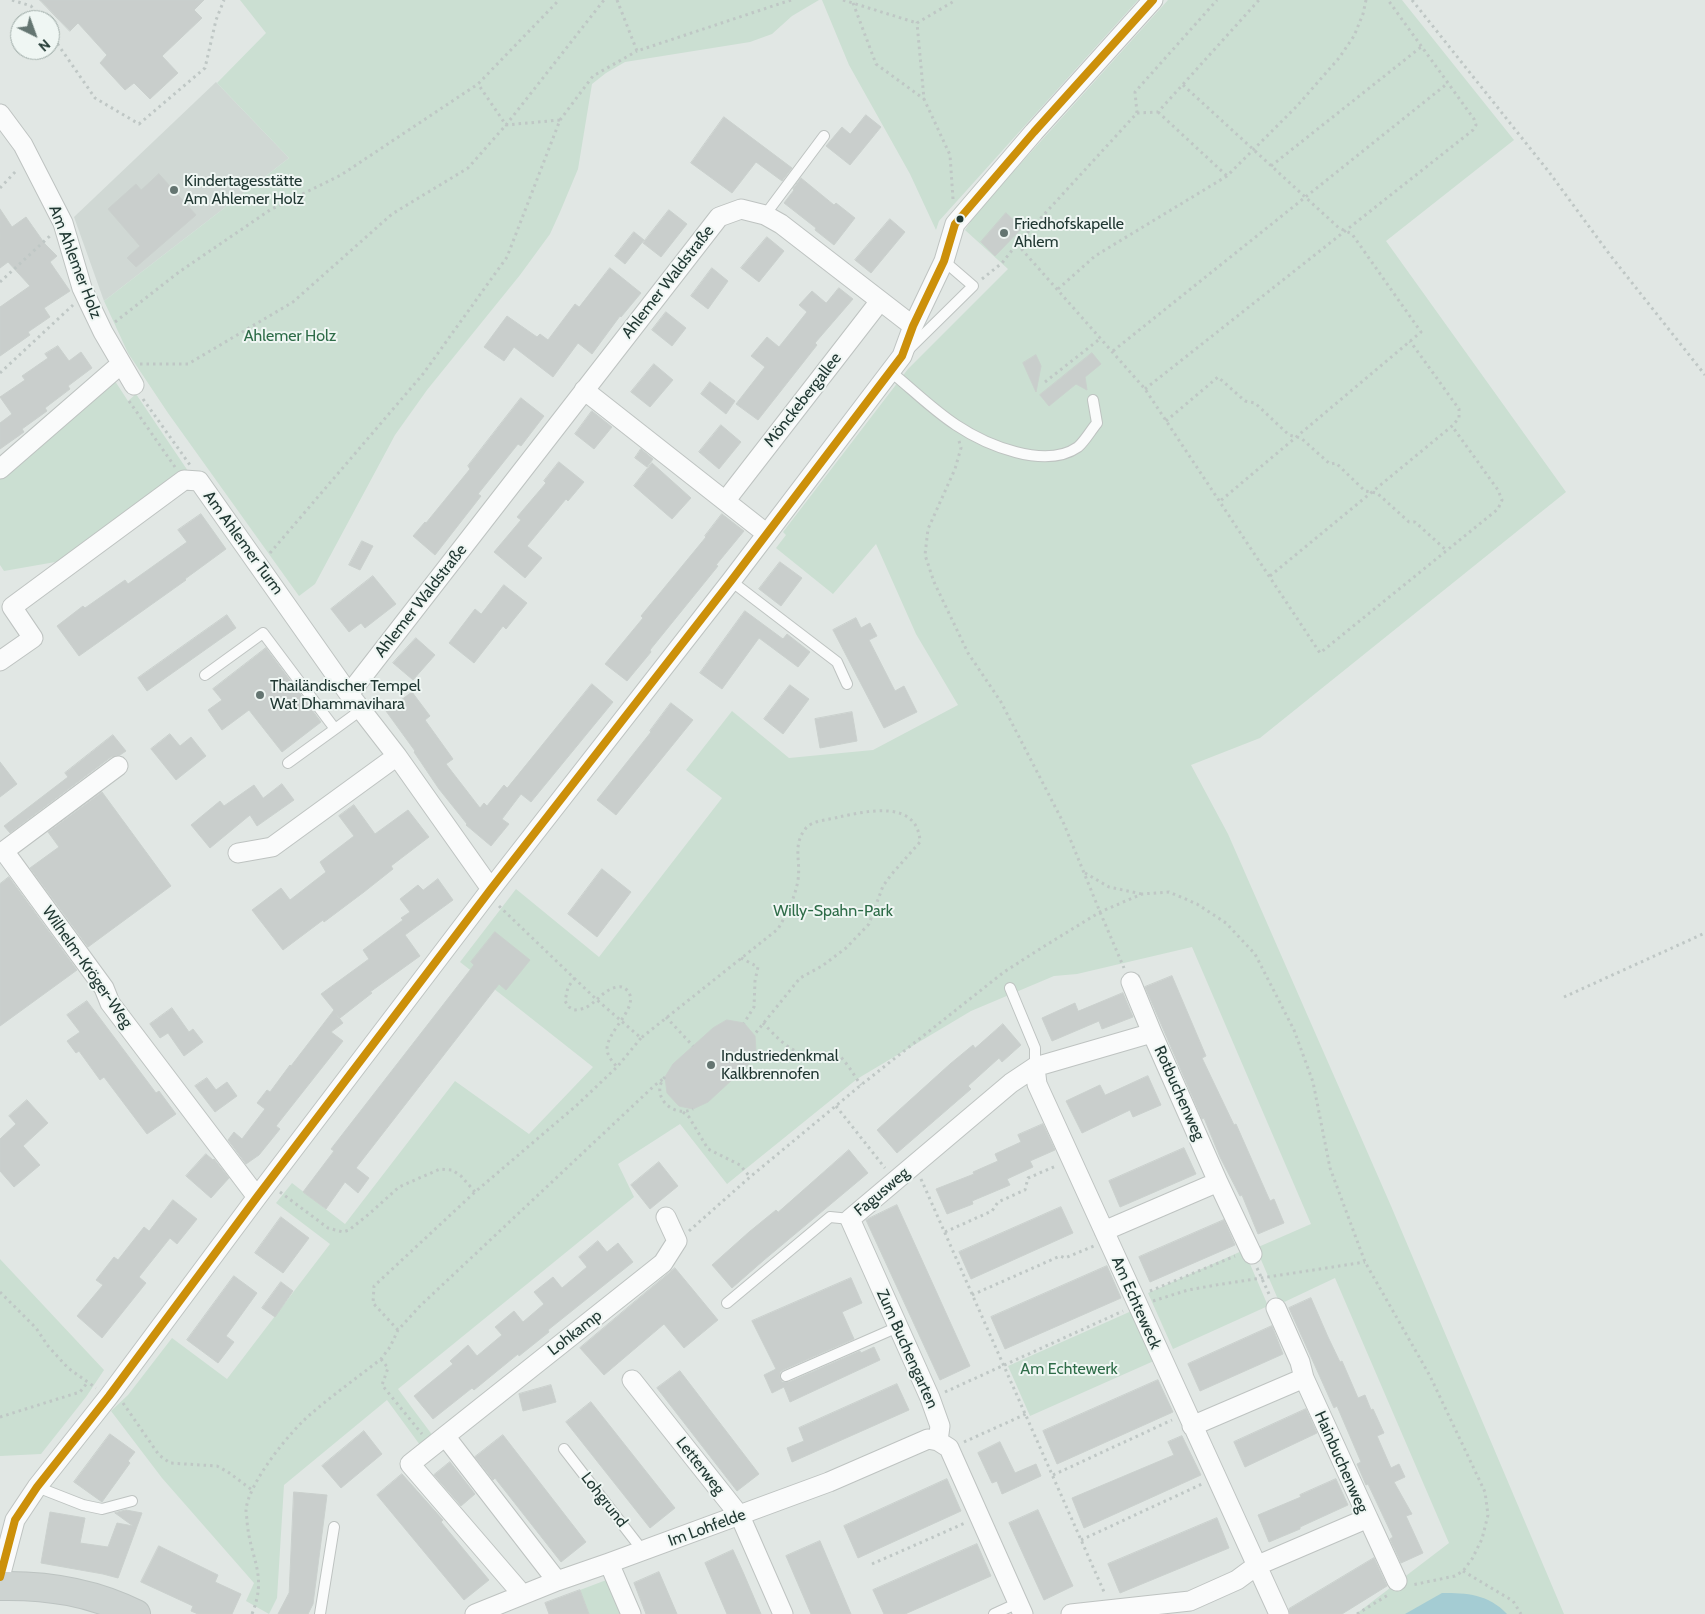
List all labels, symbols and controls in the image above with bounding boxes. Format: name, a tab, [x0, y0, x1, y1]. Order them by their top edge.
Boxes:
north arrow	[10, 10, 60, 60]
text: N	[35, 35, 54, 55]
place label: Kindertagesstätte Am Ahlemer Holz	[184, 171, 304, 209]
marker: Kindertagesstätte Am Ahlemer Holz	[168, 184, 180, 196]
street label: Am Ahlemer Holz	[45, 203, 105, 321]
unlabelled marker	[955, 214, 965, 224]
place label: Friedhofskapelle Ahlem	[1014, 214, 1124, 252]
street label: Ahlemer Waldstraße	[618, 222, 718, 342]
marker: Friedhofskapelle Ahlem	[998, 227, 1010, 239]
park label: Ahlemer Holz	[244, 326, 336, 346]
street label: Mönckebergallee	[760, 349, 846, 451]
street label: Am Ahlemer Turm	[199, 487, 287, 599]
street label: Ahlemer Waldstraße	[371, 541, 471, 661]
place label: Thailändischer Tempel Wat Dhammavihara	[270, 676, 421, 714]
marker: Thailändischer Tempel Wat Dhammavihara	[254, 689, 266, 701]
park label: Willy-Spahn-Park	[773, 901, 893, 921]
street label: Wilhelm-Kröger-Weg	[38, 902, 136, 1032]
street label: Rotbuchenweg	[1150, 1043, 1208, 1143]
place label: Industriedenkmal Kalkbrennofen	[721, 1046, 838, 1084]
marker: Industriedenkmal Kalkbrennofen	[705, 1059, 717, 1071]
street label: Fagusweg	[851, 1164, 913, 1220]
street label: Am Echteweck	[1107, 1254, 1165, 1352]
street label: Zum Buchengarten	[872, 1286, 942, 1412]
street label: Lohkamp	[544, 1306, 606, 1360]
park label: Am Echtewerk	[1020, 1359, 1118, 1379]
street label: Hainbuchenweg	[1310, 1408, 1372, 1516]
street label: Letterweg	[672, 1433, 728, 1499]
street label: Lohgrund	[577, 1469, 631, 1531]
street label: Im Lohfelde	[666, 1505, 748, 1551]

